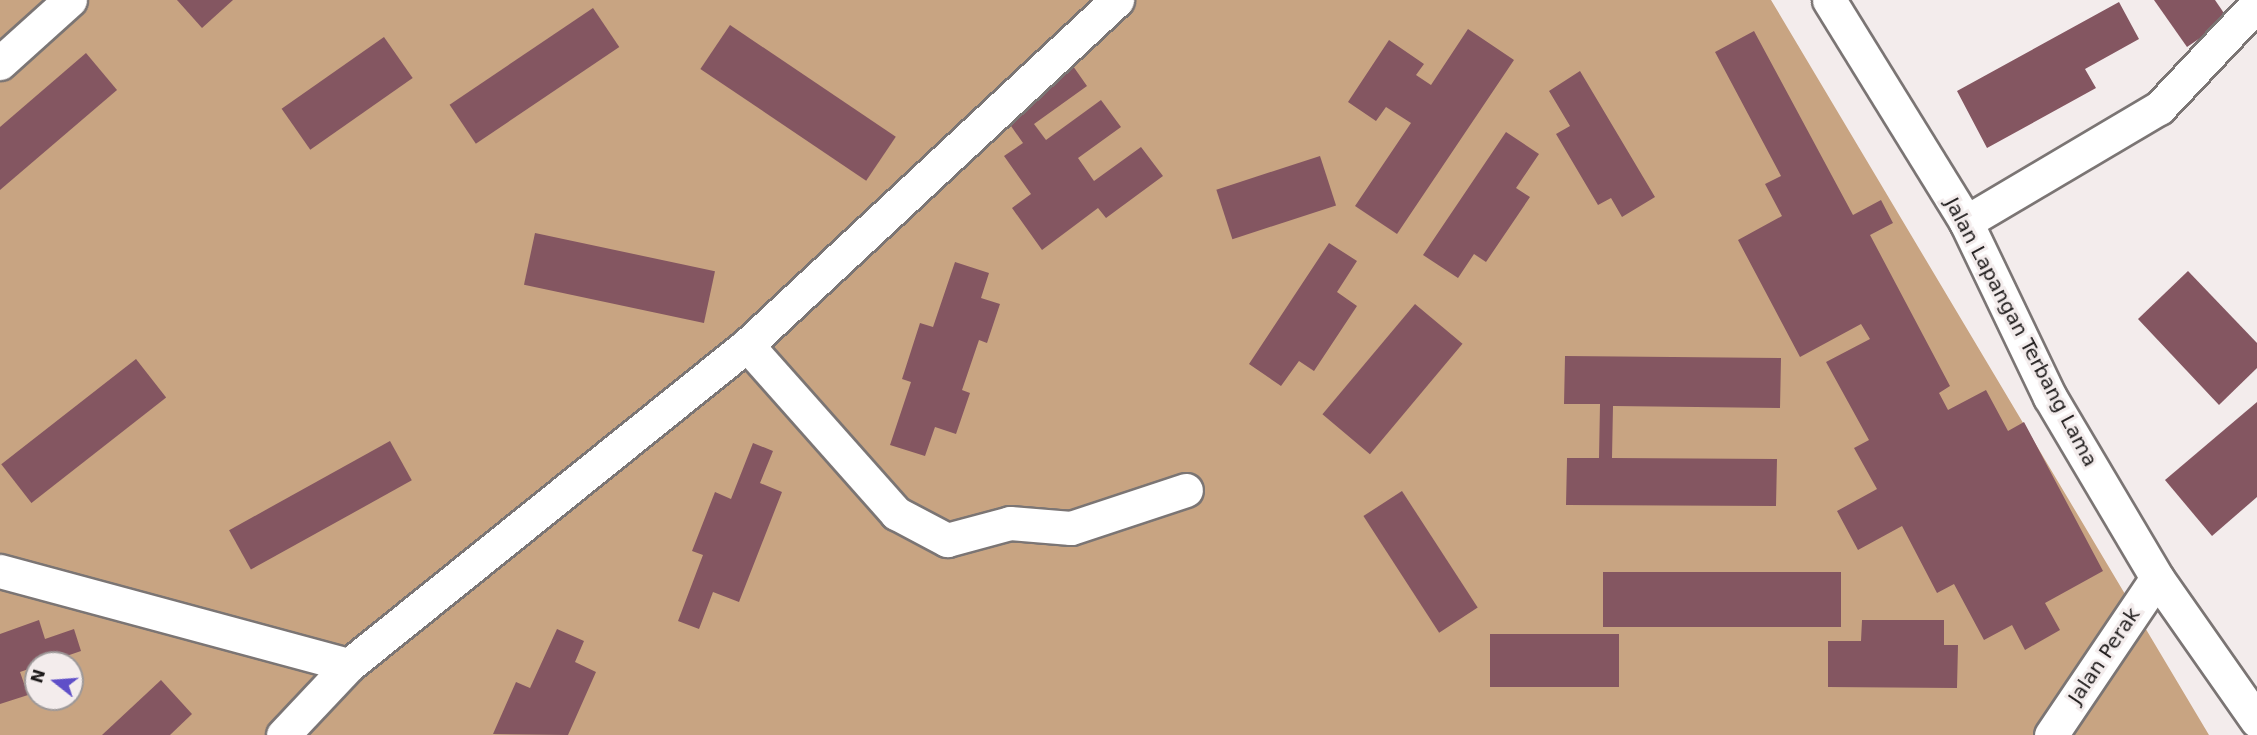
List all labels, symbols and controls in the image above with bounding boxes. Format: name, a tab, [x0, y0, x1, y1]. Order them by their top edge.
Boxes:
street label: Jalan Lapangan Terbang Lama	[1940, 193, 2102, 471]
street label: Jalan Perak	[2063, 603, 2145, 709]
north arrow	[24, 651, 84, 711]
text: N	[27, 667, 49, 685]

